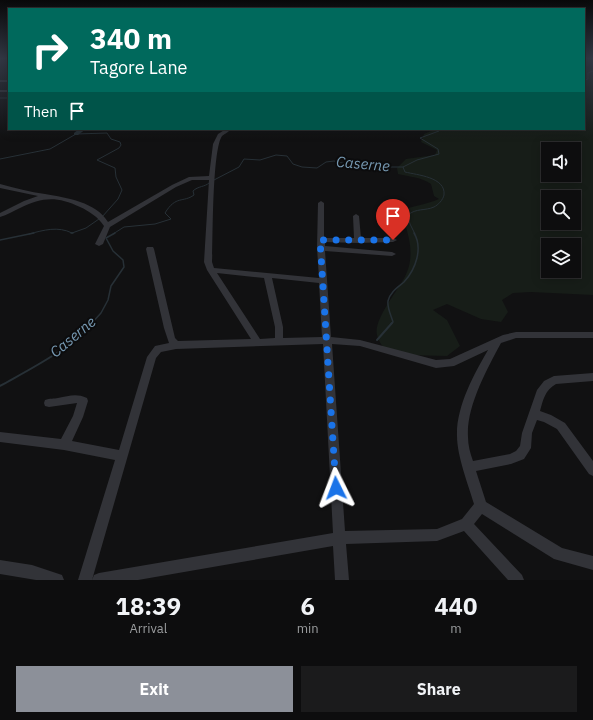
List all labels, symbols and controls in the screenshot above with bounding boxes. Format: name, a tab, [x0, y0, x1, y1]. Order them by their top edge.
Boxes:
text: 340 m	[90, 20, 172, 57]
icon: right	[24, 24, 76, 76]
text: Tagore Lane	[90, 56, 188, 79]
icon: arrive	[66, 100, 88, 122]
text: Then	[24, 102, 58, 121]
map controls	[541, 142, 581, 278]
button: sound	[541, 142, 581, 182]
water label: Caserne	[335, 152, 391, 175]
button: search	[541, 190, 581, 230]
pin	[376, 199, 410, 240]
icon: arrive	[382, 205, 404, 227]
button: layers	[541, 238, 581, 278]
water label: Caserne	[46, 312, 100, 361]
position arrow	[315, 467, 357, 509]
text: 18:39	[116, 590, 181, 622]
text: 6	[300, 590, 315, 622]
text: 440	[434, 590, 477, 622]
text: Arrival	[129, 620, 167, 637]
text: min	[297, 620, 319, 637]
text: m	[450, 620, 461, 637]
button: Exit	[16, 666, 293, 712]
button: Share	[301, 666, 577, 712]

